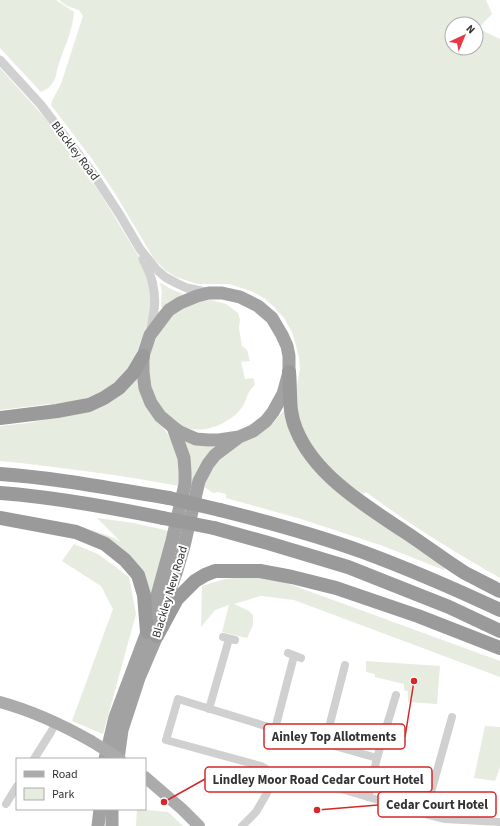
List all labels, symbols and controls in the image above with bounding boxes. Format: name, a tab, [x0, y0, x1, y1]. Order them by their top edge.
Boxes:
north arrow	[444, 16, 484, 56]
text: N	[463, 21, 478, 37]
street label: Blackley Road	[47, 118, 103, 184]
street label: Blackley New Road	[148, 544, 192, 640]
callout: Ainley Top Allotments	[264, 724, 405, 749]
text: Ainley Top Allotments	[271, 728, 396, 746]
legend	[16, 758, 146, 810]
text: Road	[52, 766, 78, 783]
callout: Lindley Moor Road Cedar Court Hotel	[205, 767, 432, 792]
text: Lindley Moor Road Cedar Court Hotel	[213, 771, 424, 789]
text: Park	[52, 786, 74, 803]
callout: Cedar Court Hotel	[378, 792, 496, 817]
text: Cedar Court Hotel	[386, 796, 488, 814]

